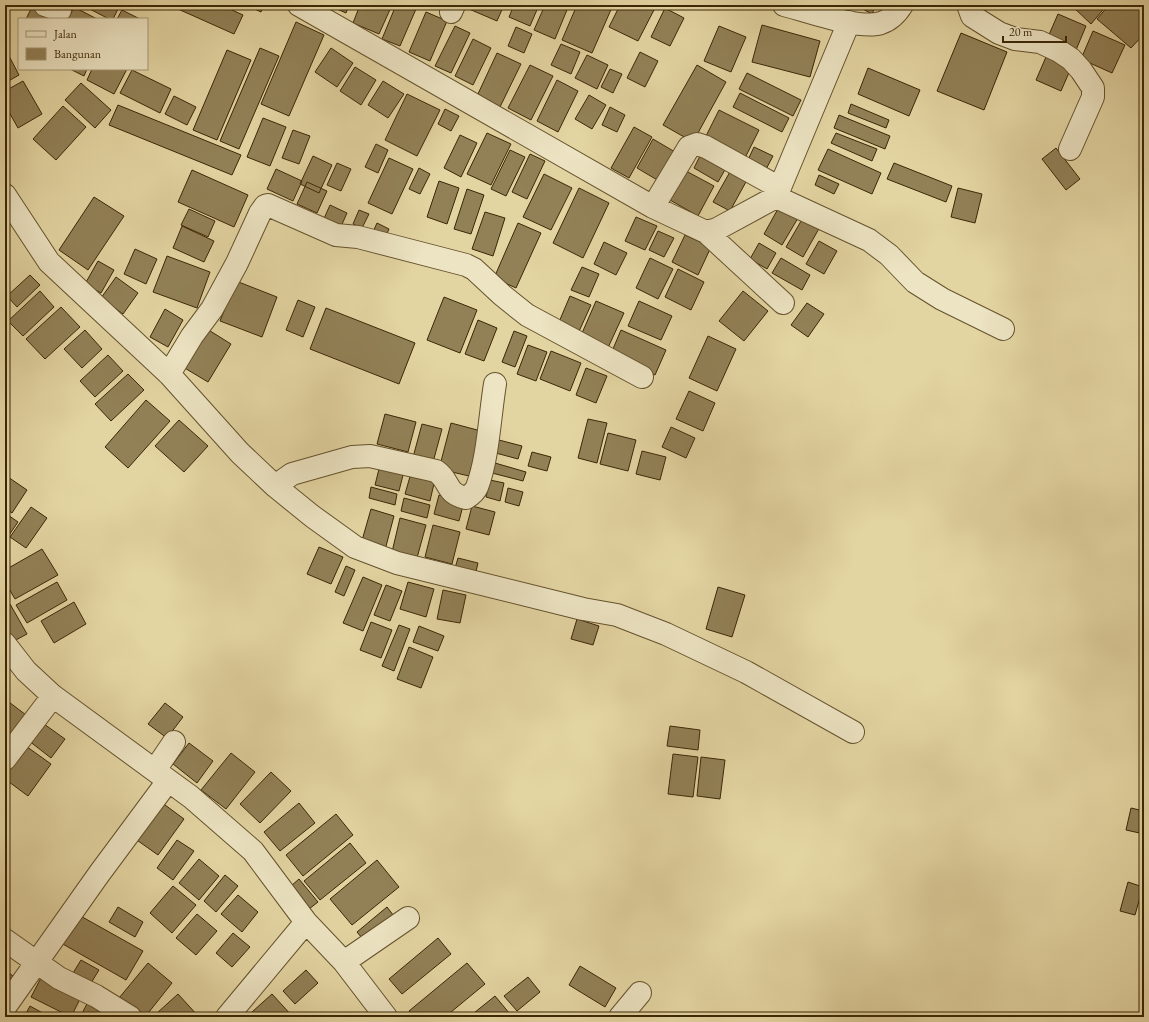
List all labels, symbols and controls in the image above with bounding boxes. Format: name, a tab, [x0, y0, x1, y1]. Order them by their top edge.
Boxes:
legend	[18, 18, 148, 70]
scale bar	[1003, 18, 1066, 44]
text: 20 m	[1009, 24, 1033, 40]
text: Jalan	[53, 26, 78, 42]
text: Bangunan	[54, 46, 102, 62]

